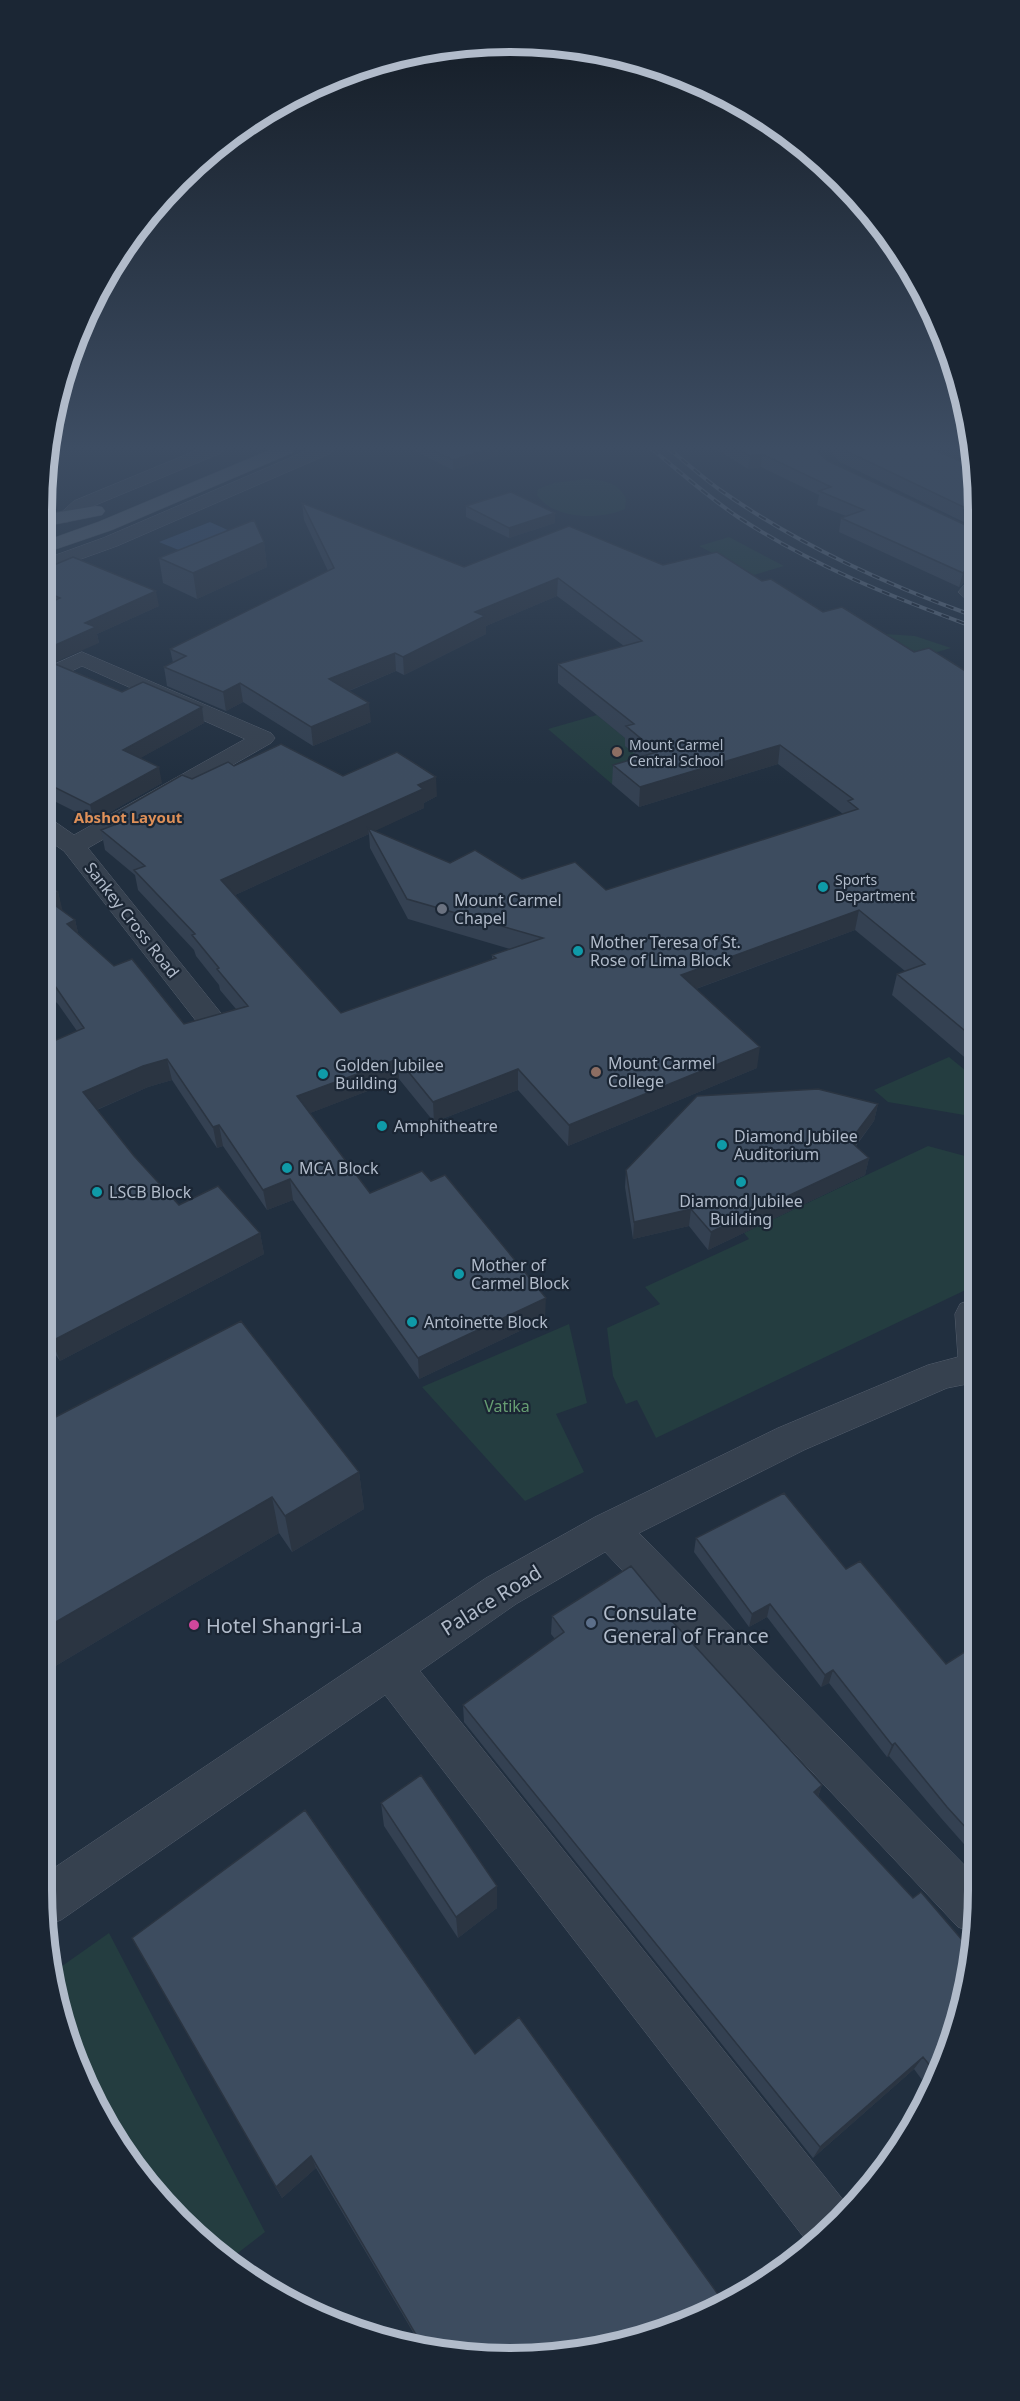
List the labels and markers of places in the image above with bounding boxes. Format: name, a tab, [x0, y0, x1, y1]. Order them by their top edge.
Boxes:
place label: Mount Carmel Central School	[629, 735, 724, 770]
marker: Mount Carmel Central School	[610, 745, 624, 759]
place label: Sports Department	[835, 870, 915, 905]
marker: Sports Department	[816, 880, 830, 894]
place label: Mount Carmel Chapel	[454, 889, 562, 929]
marker: Mount Carmel Chapel	[435, 902, 449, 916]
place label: Mother Teresa of St. Rose of Lima Block	[590, 931, 741, 971]
marker: Mother Teresa of St. Rose of Lima Block	[571, 944, 585, 958]
place label: Mount Carmel College	[608, 1052, 716, 1092]
place label: Golden Jubilee Building	[335, 1054, 444, 1094]
marker: Mount Carmel College	[589, 1065, 603, 1079]
marker: Golden Jubilee Building	[316, 1067, 330, 1081]
place label: Amphitheatre	[394, 1115, 498, 1137]
marker: Amphitheatre	[375, 1119, 389, 1133]
place label: Diamond Jubilee Auditorium	[734, 1125, 858, 1165]
marker: Diamond Jubilee Auditorium	[715, 1138, 729, 1152]
place label: MCA Block	[299, 1157, 379, 1179]
marker: MCA Block	[280, 1161, 294, 1175]
marker: Diamond Jubilee Building	[734, 1175, 748, 1189]
place label: LSCB Block	[109, 1181, 192, 1203]
marker: LSCB Block	[90, 1185, 104, 1199]
place label: Diamond Jubilee Building	[679, 1190, 803, 1230]
place label: Mother of Carmel Block	[471, 1254, 570, 1294]
marker: Mother of Carmel Block	[452, 1267, 466, 1281]
place label: Antoinette Block	[424, 1311, 548, 1333]
marker: Antoinette Block	[405, 1315, 419, 1329]
place label: Consulate General of France	[603, 1599, 769, 1649]
place label: Hotel Shangri-La	[206, 1612, 363, 1639]
marker: Consulate General of France	[584, 1616, 598, 1630]
marker: Hotel Shangri-La	[187, 1618, 201, 1632]

